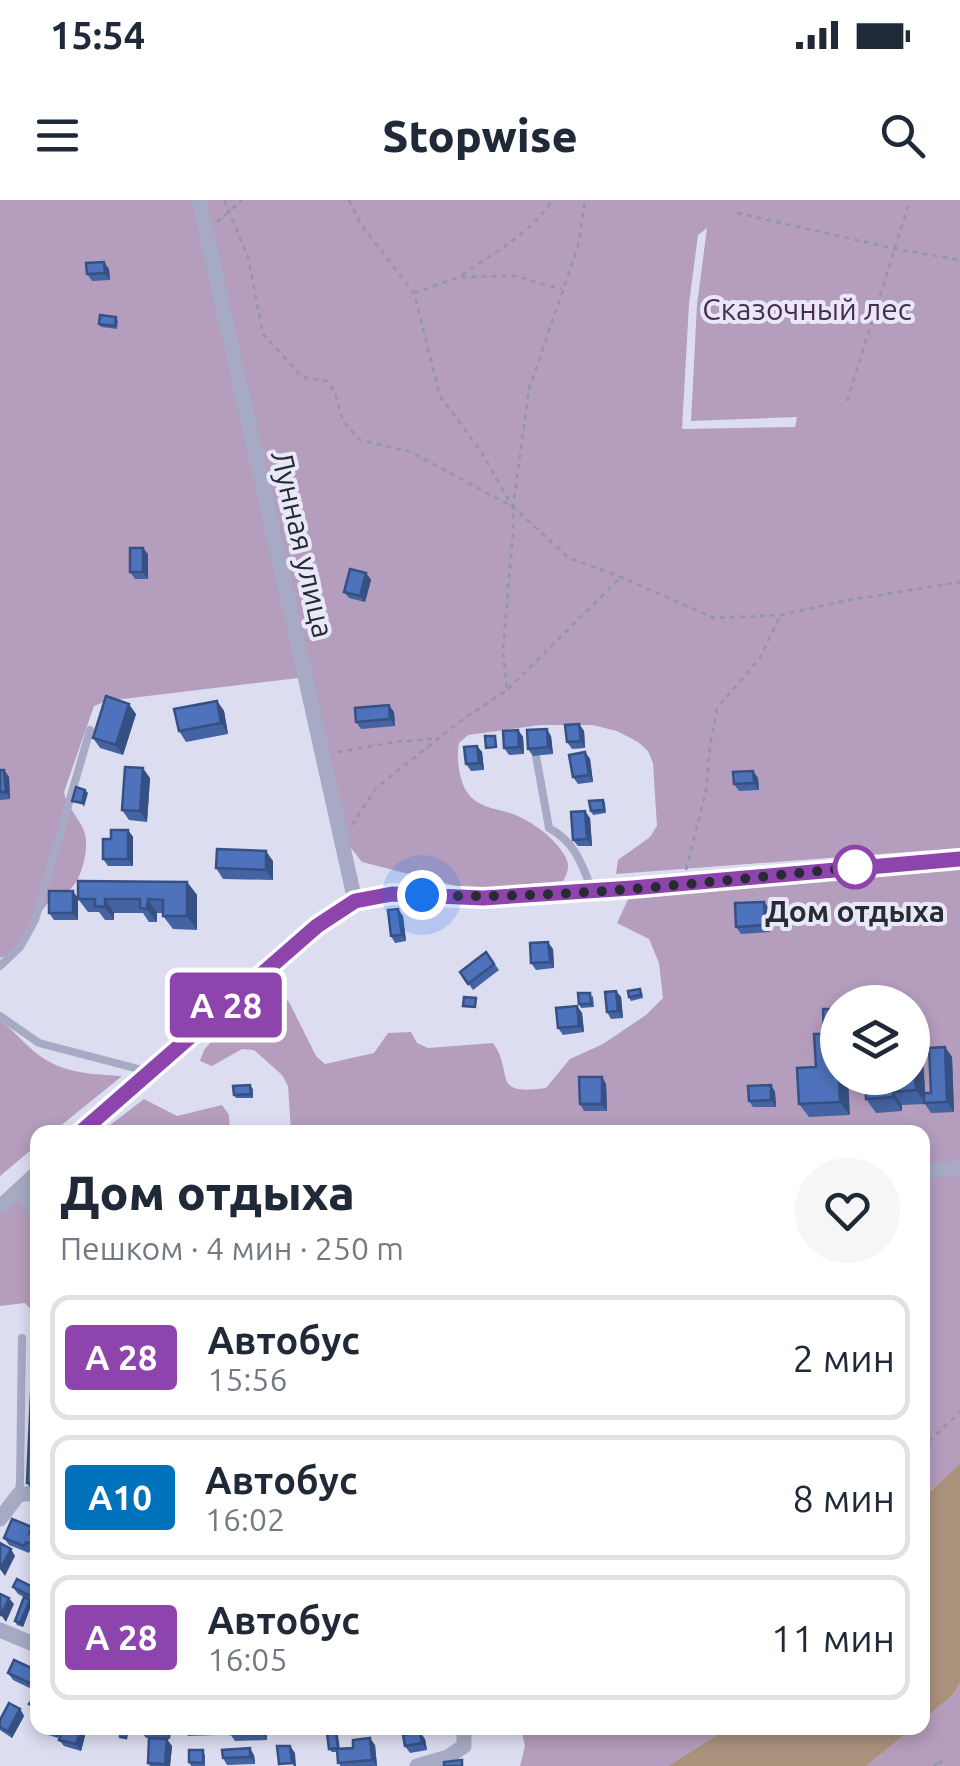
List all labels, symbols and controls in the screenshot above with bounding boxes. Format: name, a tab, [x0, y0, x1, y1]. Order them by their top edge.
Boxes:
text: 15:54	[50, 14, 145, 56]
icon: menu	[30, 108, 85, 163]
icon: search	[875, 108, 930, 163]
text: Stopwise	[382, 110, 578, 161]
park label: Сказочный лес	[702, 292, 912, 326]
street label: Лунная улица	[265, 447, 341, 641]
marker: Дом отдыха	[834, 846, 876, 888]
your location	[397, 870, 447, 920]
place label: Дом отдыха	[765, 894, 945, 928]
line badge: А 28	[156, 972, 296, 1038]
text: А 28	[190, 985, 262, 1025]
map controls	[820, 985, 930, 1095]
button: layers	[820, 985, 930, 1095]
button: heart	[795, 1158, 900, 1263]
text: Дом отдыха	[60, 1165, 355, 1219]
text: Пешком · 4 мин · 250 m	[60, 1230, 404, 1266]
text: Автобус	[207, 1319, 360, 1361]
text: А 28	[85, 1337, 157, 1377]
text: 2 мин	[793, 1337, 895, 1379]
text: 15:56	[207, 1361, 287, 1397]
text: Автобус	[205, 1459, 358, 1501]
text: А10	[88, 1477, 152, 1517]
text: 8 мин	[793, 1477, 895, 1519]
text: 16:02	[205, 1501, 285, 1537]
text: Автобус	[207, 1599, 360, 1641]
text: А 28	[85, 1617, 157, 1657]
text: 11 мин	[771, 1617, 895, 1659]
text: 16:05	[207, 1641, 287, 1677]

